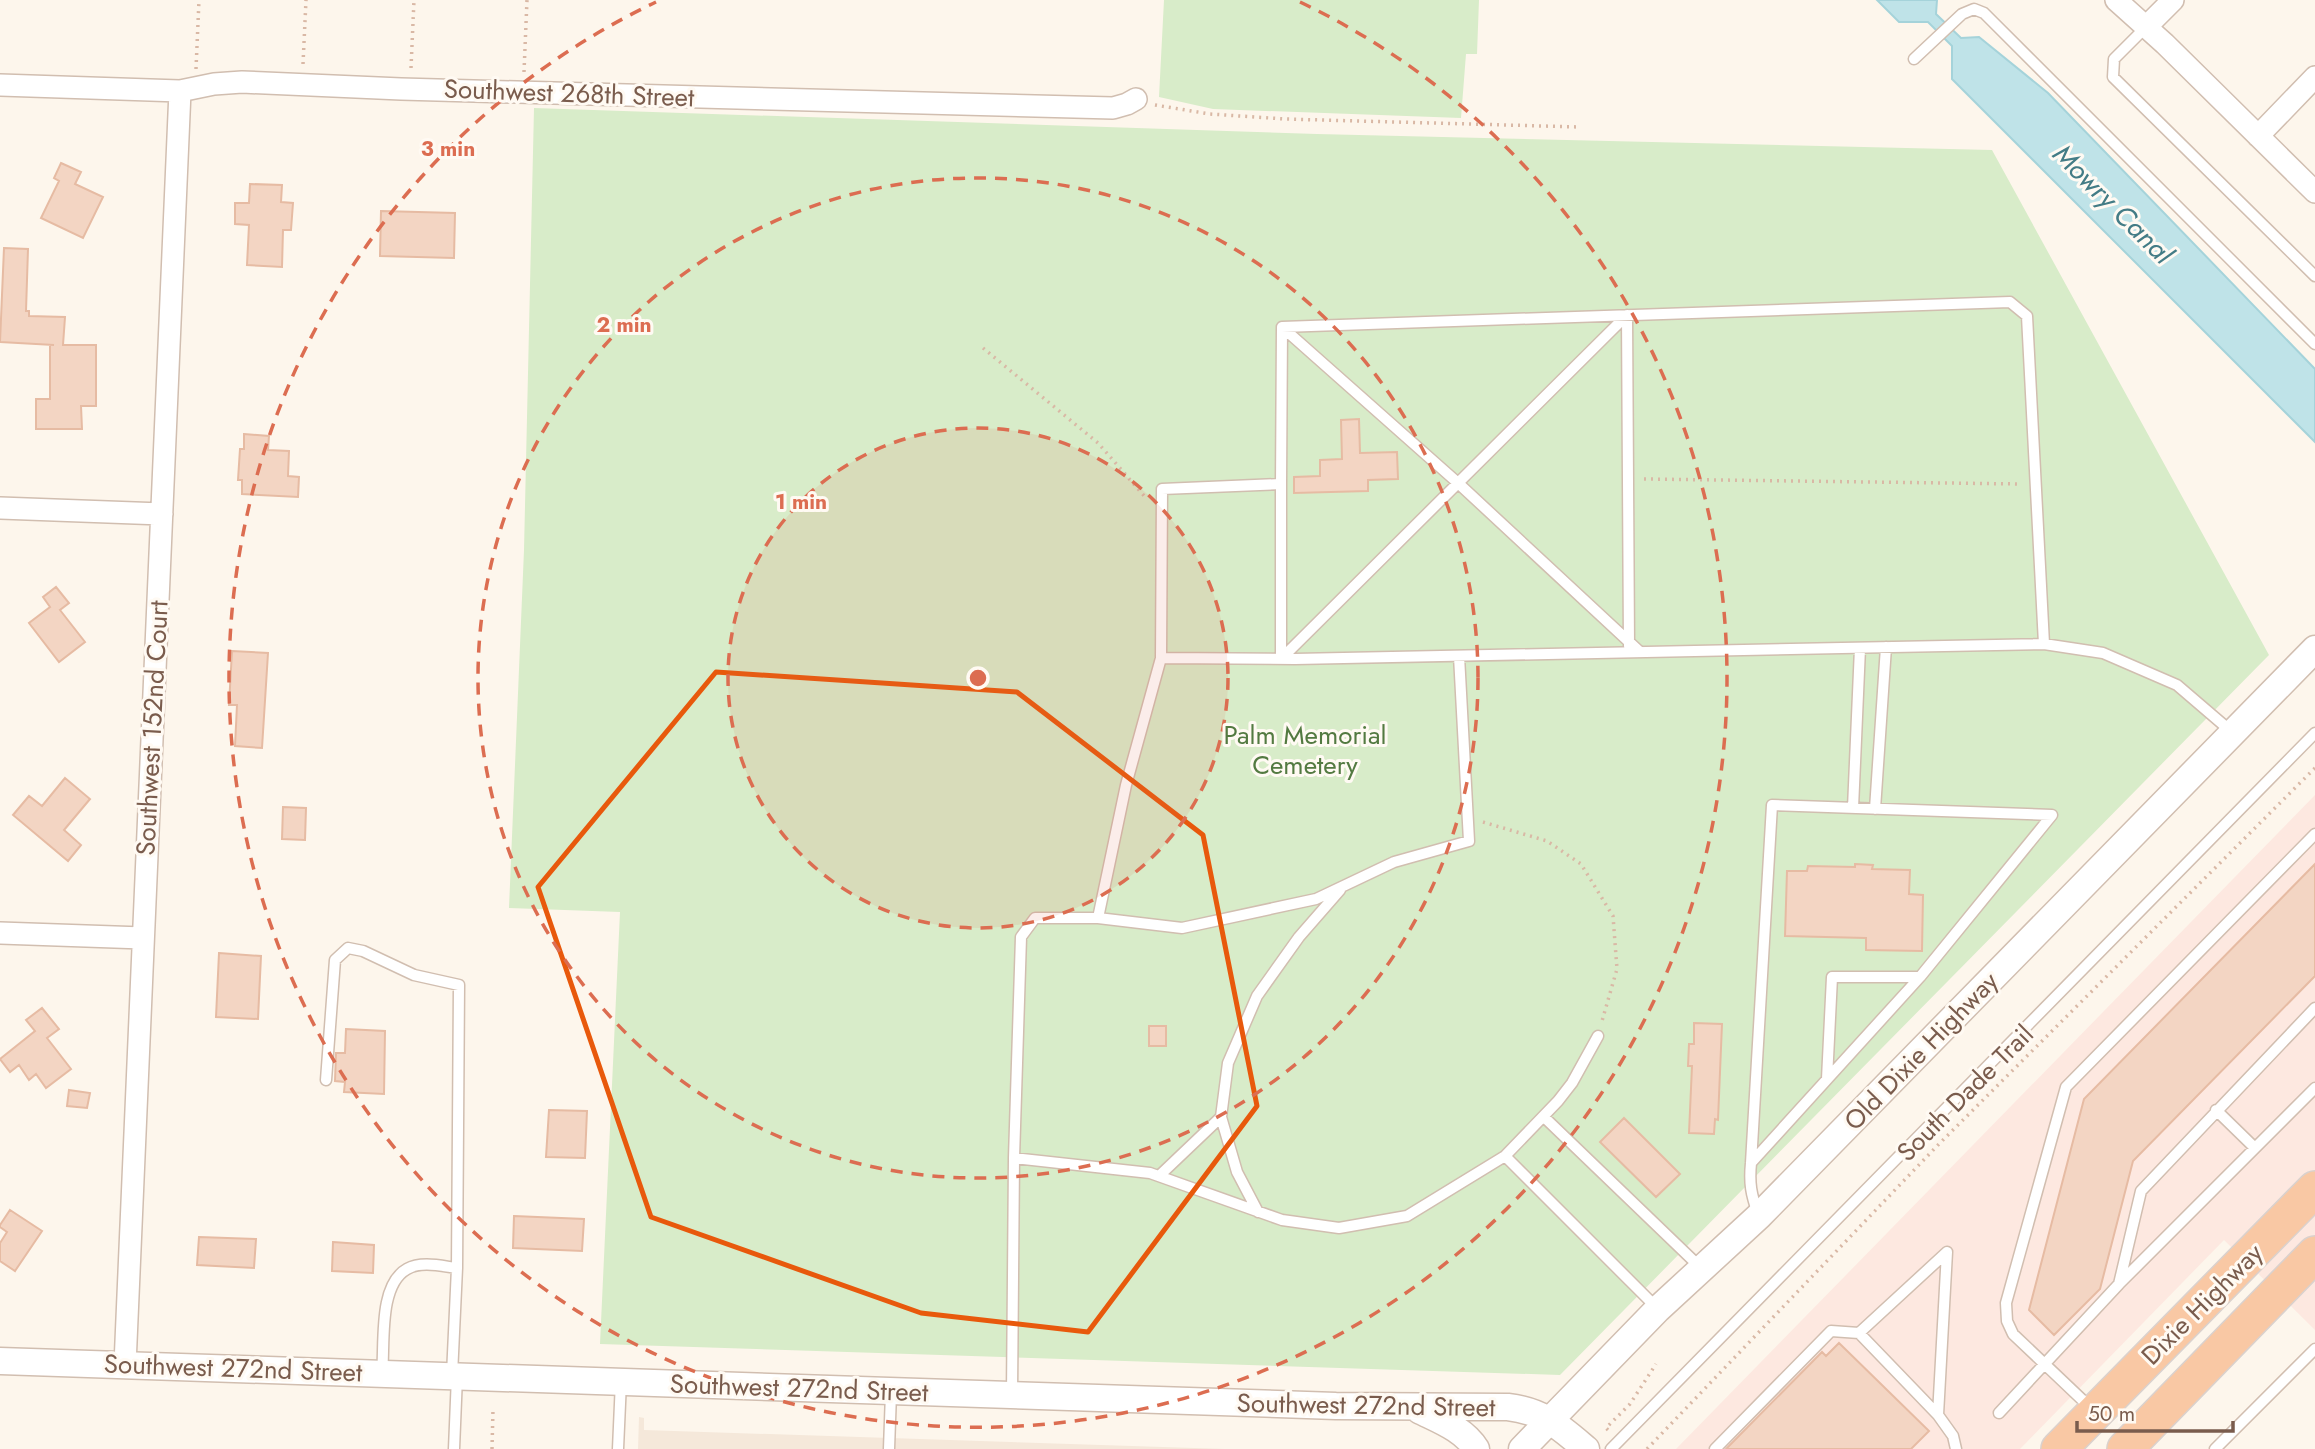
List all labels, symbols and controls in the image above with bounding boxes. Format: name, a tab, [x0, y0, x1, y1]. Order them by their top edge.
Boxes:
street label: Southwest 268th Street	[443, 70, 696, 116]
text: 3 min	[421, 134, 475, 164]
water label: Mowry Canal	[2044, 135, 2184, 275]
text: 2 min	[596, 310, 652, 340]
text: 1 min	[775, 487, 827, 517]
street label: Southwest 152nd Court	[126, 599, 178, 856]
centre of rings	[966, 666, 990, 690]
park label: Palm Memorial Cemetery	[1223, 716, 1387, 784]
street label: Old Dixie Highway	[1835, 963, 2007, 1139]
street label: South Dade Trail	[1888, 1016, 2042, 1170]
street label: Dixie Highway	[2133, 1234, 2272, 1373]
street label: Southwest 272nd Street	[103, 1344, 364, 1392]
street label: Southwest 272nd Street	[669, 1364, 930, 1412]
street label: Southwest 272nd Street	[1236, 1384, 1496, 1426]
scale bar	[2077, 1390, 2233, 1434]
text: 50 m	[2088, 1399, 2135, 1429]

